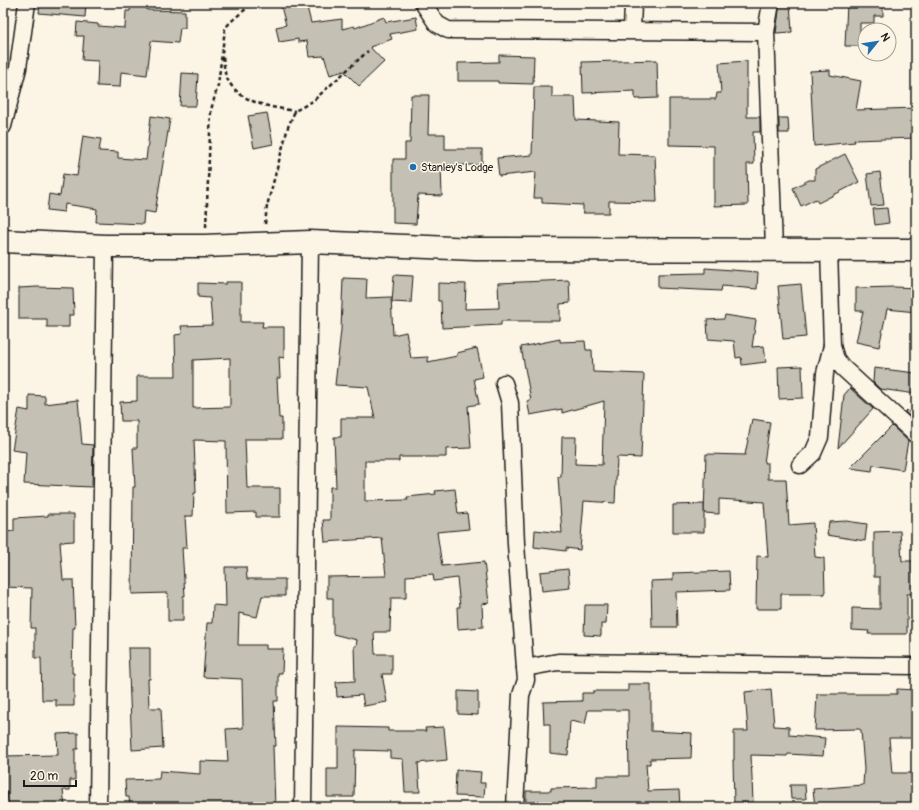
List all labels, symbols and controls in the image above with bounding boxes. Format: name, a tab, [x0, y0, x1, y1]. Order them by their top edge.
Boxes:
north arrow	[857, 22, 897, 62]
text: N	[878, 31, 893, 44]
place label: Stanley's Lodge	[421, 161, 494, 174]
marker: Stanley's Lodge	[408, 162, 418, 172]
scale bar	[24, 762, 76, 788]
text: 20 m	[30, 769, 59, 784]

